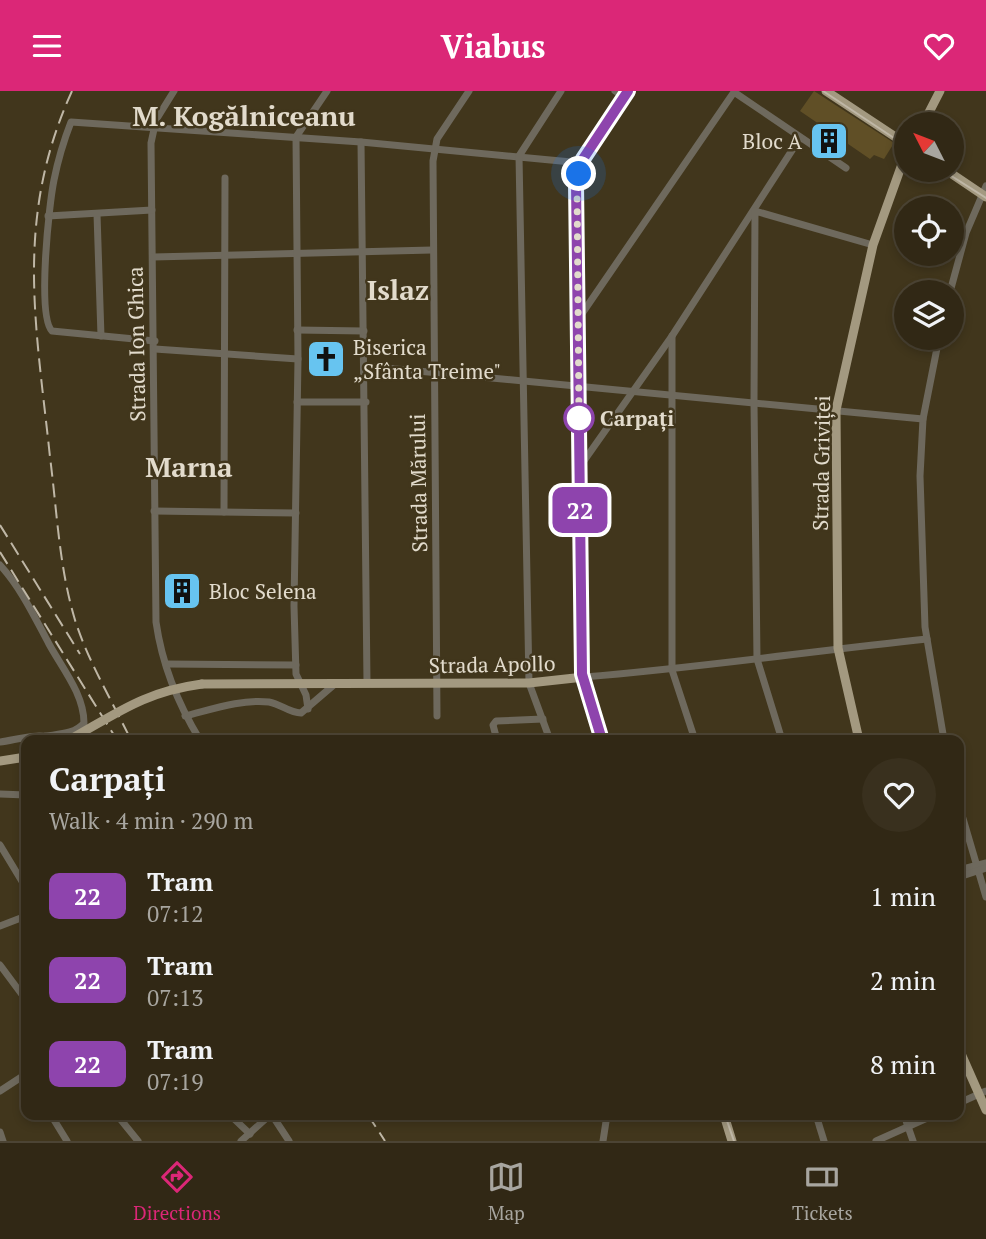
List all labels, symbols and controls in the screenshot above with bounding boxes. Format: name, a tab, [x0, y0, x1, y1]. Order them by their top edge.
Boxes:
text: Viabus	[440, 25, 546, 67]
icon: menu	[28, 27, 66, 65]
icon: heart	[920, 27, 958, 65]
district label: M. Kogălniceanu	[132, 97, 356, 134]
north arrow	[894, 112, 964, 182]
map controls	[894, 112, 964, 350]
building icon: Bloc A	[808, 120, 850, 162]
place label: Bloc A	[742, 127, 803, 155]
your location	[561, 156, 596, 191]
button: locate	[894, 196, 964, 266]
street label: Strada Ion Ghica	[121, 266, 151, 422]
district label: Islaz	[367, 271, 429, 308]
button: layers	[894, 280, 964, 350]
place label: Biserica „Sfânta Treime"	[353, 333, 501, 385]
church icon: Biserica „Sfânta Treime"	[305, 338, 347, 380]
street label: Strada Griviței	[806, 395, 836, 531]
marker: Carpați	[564, 403, 594, 433]
place label: Carpați	[600, 404, 674, 432]
street label: Strada Mărului	[403, 413, 433, 553]
district label: Marna	[145, 448, 233, 485]
line badge: 22	[548, 487, 612, 533]
text: 22	[566, 494, 594, 526]
building icon: Bloc Selena	[161, 570, 203, 612]
place label: Bloc Selena	[209, 577, 317, 605]
street label: Strada Apollo	[428, 649, 556, 679]
text: Carpați	[49, 757, 166, 800]
button: heart	[862, 758, 936, 832]
text: Walk · 4 min · 290 m	[49, 805, 253, 836]
text: Tram	[147, 864, 213, 898]
text: 1 min	[870, 879, 936, 913]
text: 22	[74, 880, 101, 912]
text: 07:12	[147, 898, 204, 929]
text: Tram	[147, 948, 213, 982]
text: 2 min	[870, 963, 936, 997]
text: 22	[74, 964, 101, 996]
text: 07:13	[147, 982, 204, 1013]
text: Tram	[147, 1032, 213, 1066]
text: 8 min	[870, 1047, 936, 1081]
text: 22	[74, 1048, 101, 1080]
text: 07:19	[147, 1066, 204, 1097]
tab: Directions	[133, 1158, 221, 1225]
tab: Map	[487, 1158, 525, 1225]
tab: Tickets	[792, 1158, 853, 1225]

